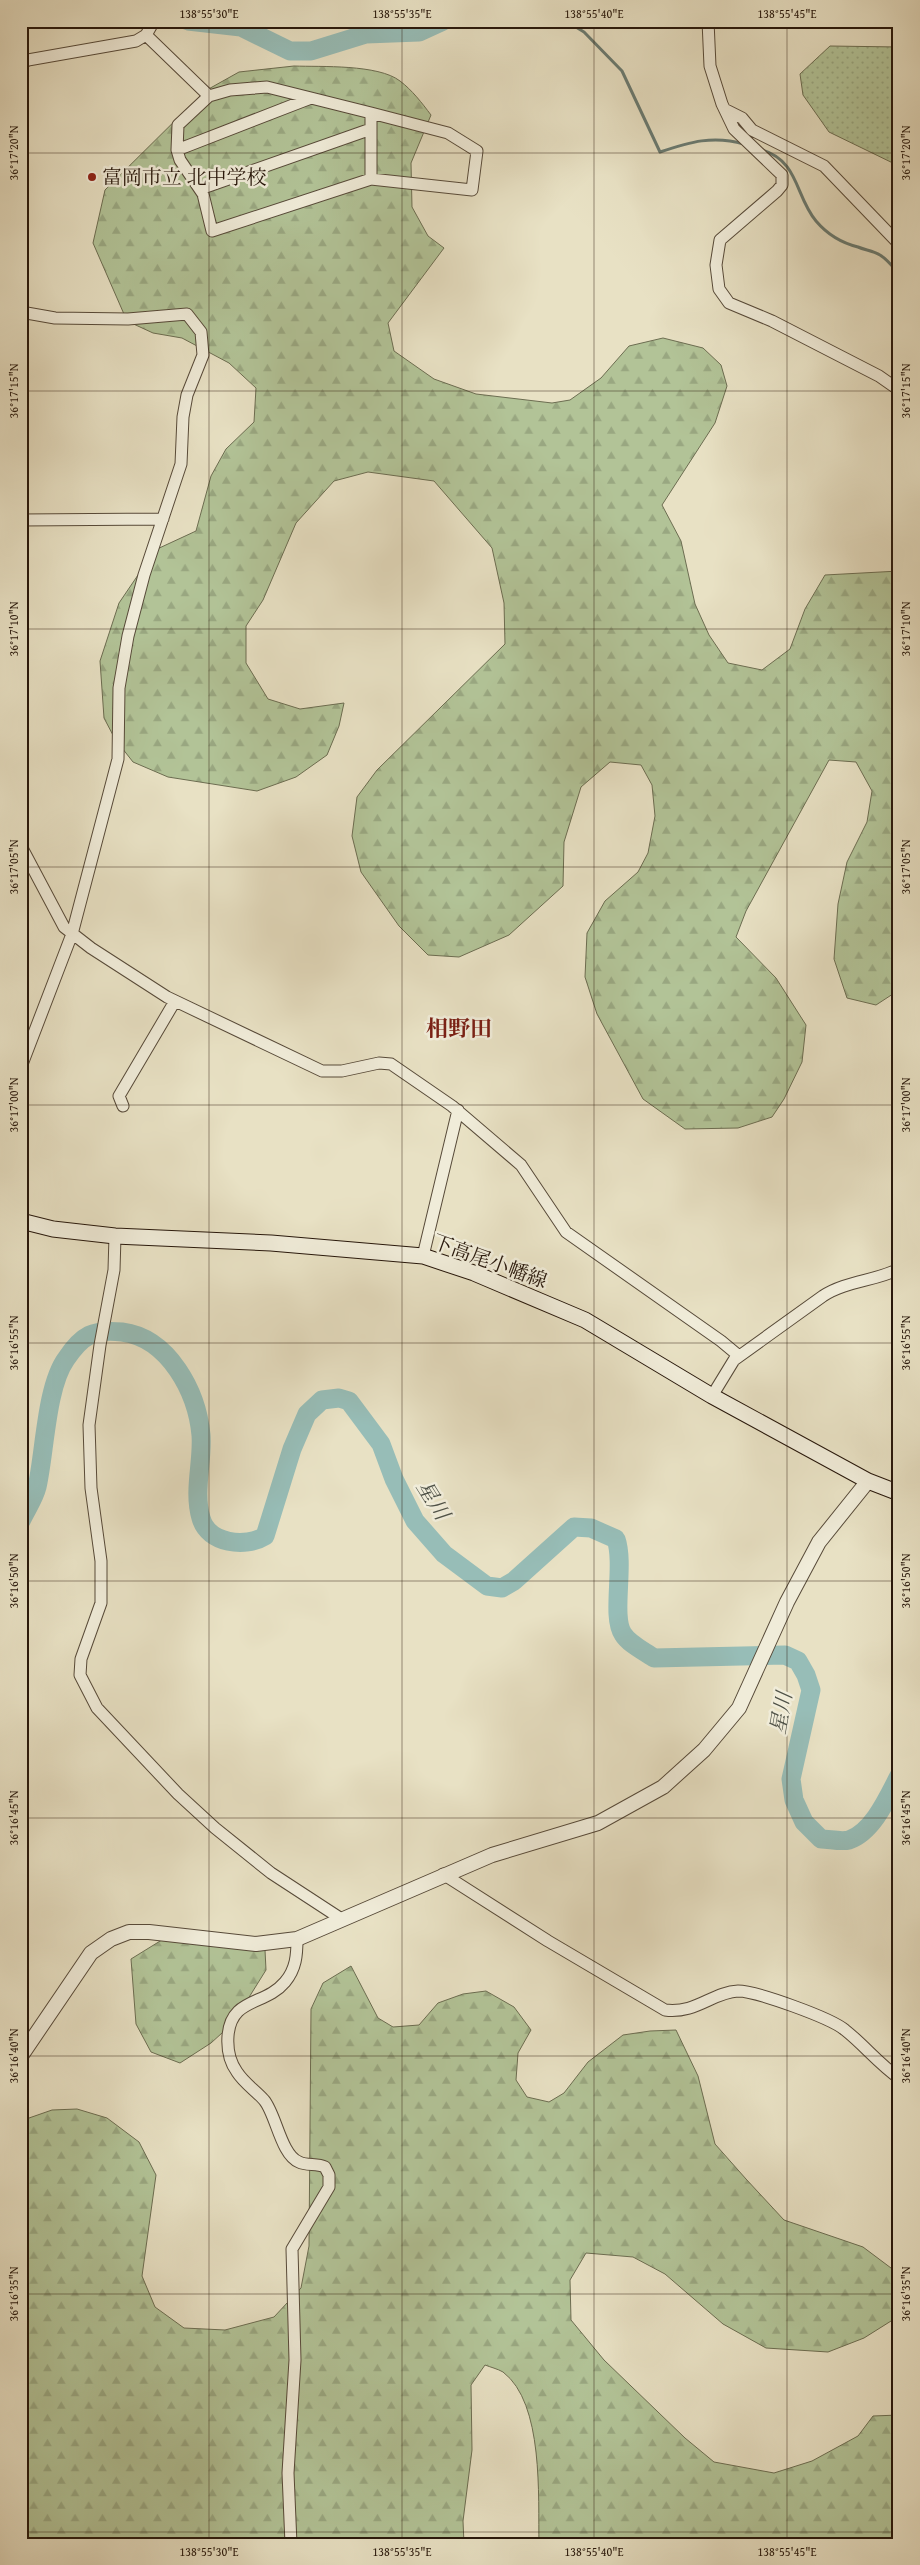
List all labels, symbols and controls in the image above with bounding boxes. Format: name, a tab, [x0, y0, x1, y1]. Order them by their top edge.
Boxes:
text: 138°55'30"E	[179, 5, 239, 22]
text: 138°55'35"E	[372, 5, 432, 22]
text: 138°55'40"E	[564, 5, 624, 22]
text: 138°55'45"E	[757, 5, 817, 22]
text: 36°17'20"N	[5, 125, 22, 181]
text: 36°17'20"N	[897, 125, 914, 181]
place label: 富岡市立 北中学校	[102, 162, 266, 191]
marker: 富岡市立 北中学校	[86, 171, 98, 183]
text: 36°17'15"N	[5, 363, 22, 419]
text: 36°17'15"N	[897, 363, 914, 419]
text: 36°17'10"N	[5, 601, 22, 657]
text: 36°17'10"N	[897, 601, 914, 657]
text: 36°17'05"N	[5, 839, 22, 895]
text: 36°17'05"N	[897, 839, 914, 895]
district label: 相野田	[426, 1012, 492, 1044]
text: 36°17'00"N	[5, 1077, 22, 1133]
text: 36°17'00"N	[897, 1077, 914, 1133]
street label: 下高尾小幡線	[429, 1226, 552, 1295]
text: 36°16'55"N	[5, 1315, 22, 1371]
text: 36°16'55"N	[897, 1315, 914, 1371]
water label: 星川	[409, 1474, 459, 1527]
text: 36°16'50"N	[5, 1553, 22, 1609]
text: 36°16'50"N	[897, 1553, 914, 1609]
water label: 星川	[762, 1688, 800, 1736]
text: 36°16'45"N	[5, 1790, 22, 1846]
text: 36°16'45"N	[897, 1790, 914, 1846]
text: 36°16'40"N	[5, 2028, 22, 2084]
text: 36°16'40"N	[897, 2028, 914, 2084]
text: 36°16'35"N	[5, 2266, 22, 2322]
text: 36°16'35"N	[897, 2266, 914, 2322]
text: 138°55'30"E	[179, 2543, 239, 2560]
text: 138°55'35"E	[372, 2543, 432, 2560]
text: 138°55'40"E	[564, 2543, 624, 2560]
text: 138°55'45"E	[757, 2543, 817, 2560]

